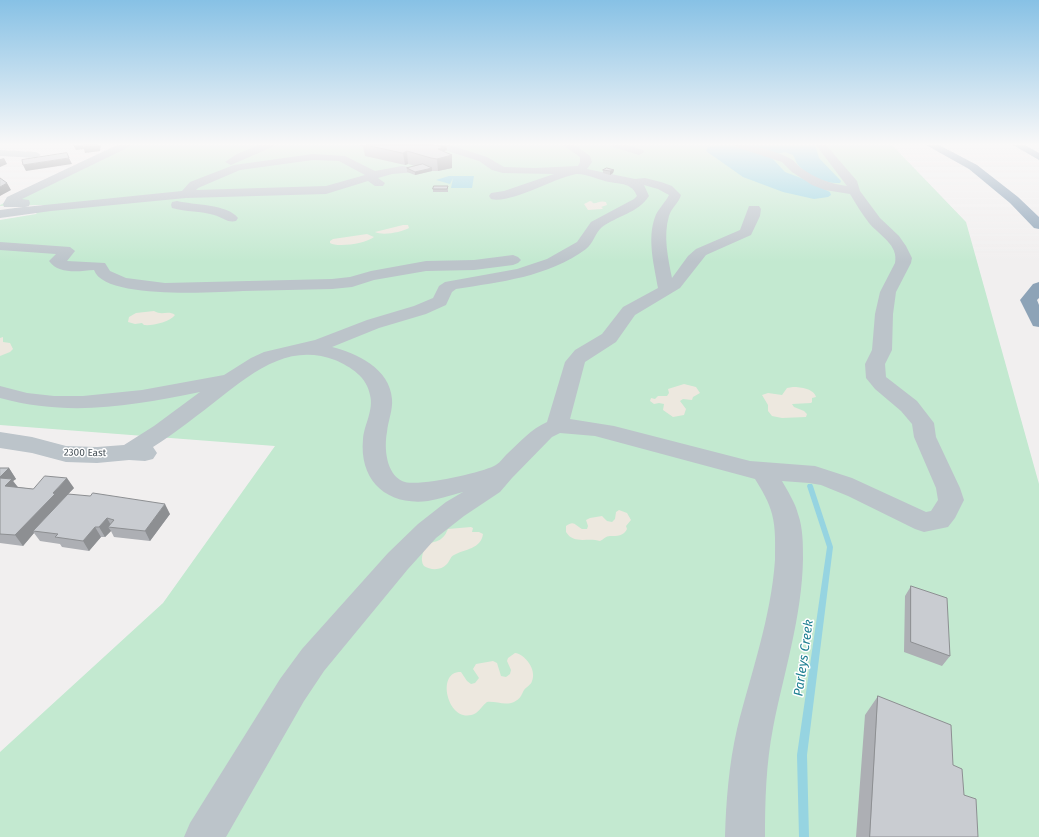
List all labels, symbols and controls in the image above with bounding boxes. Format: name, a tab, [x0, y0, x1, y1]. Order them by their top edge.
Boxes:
street label: 2300 East	[64, 447, 106, 459]
water label: Parleys Creek	[791, 619, 817, 697]

